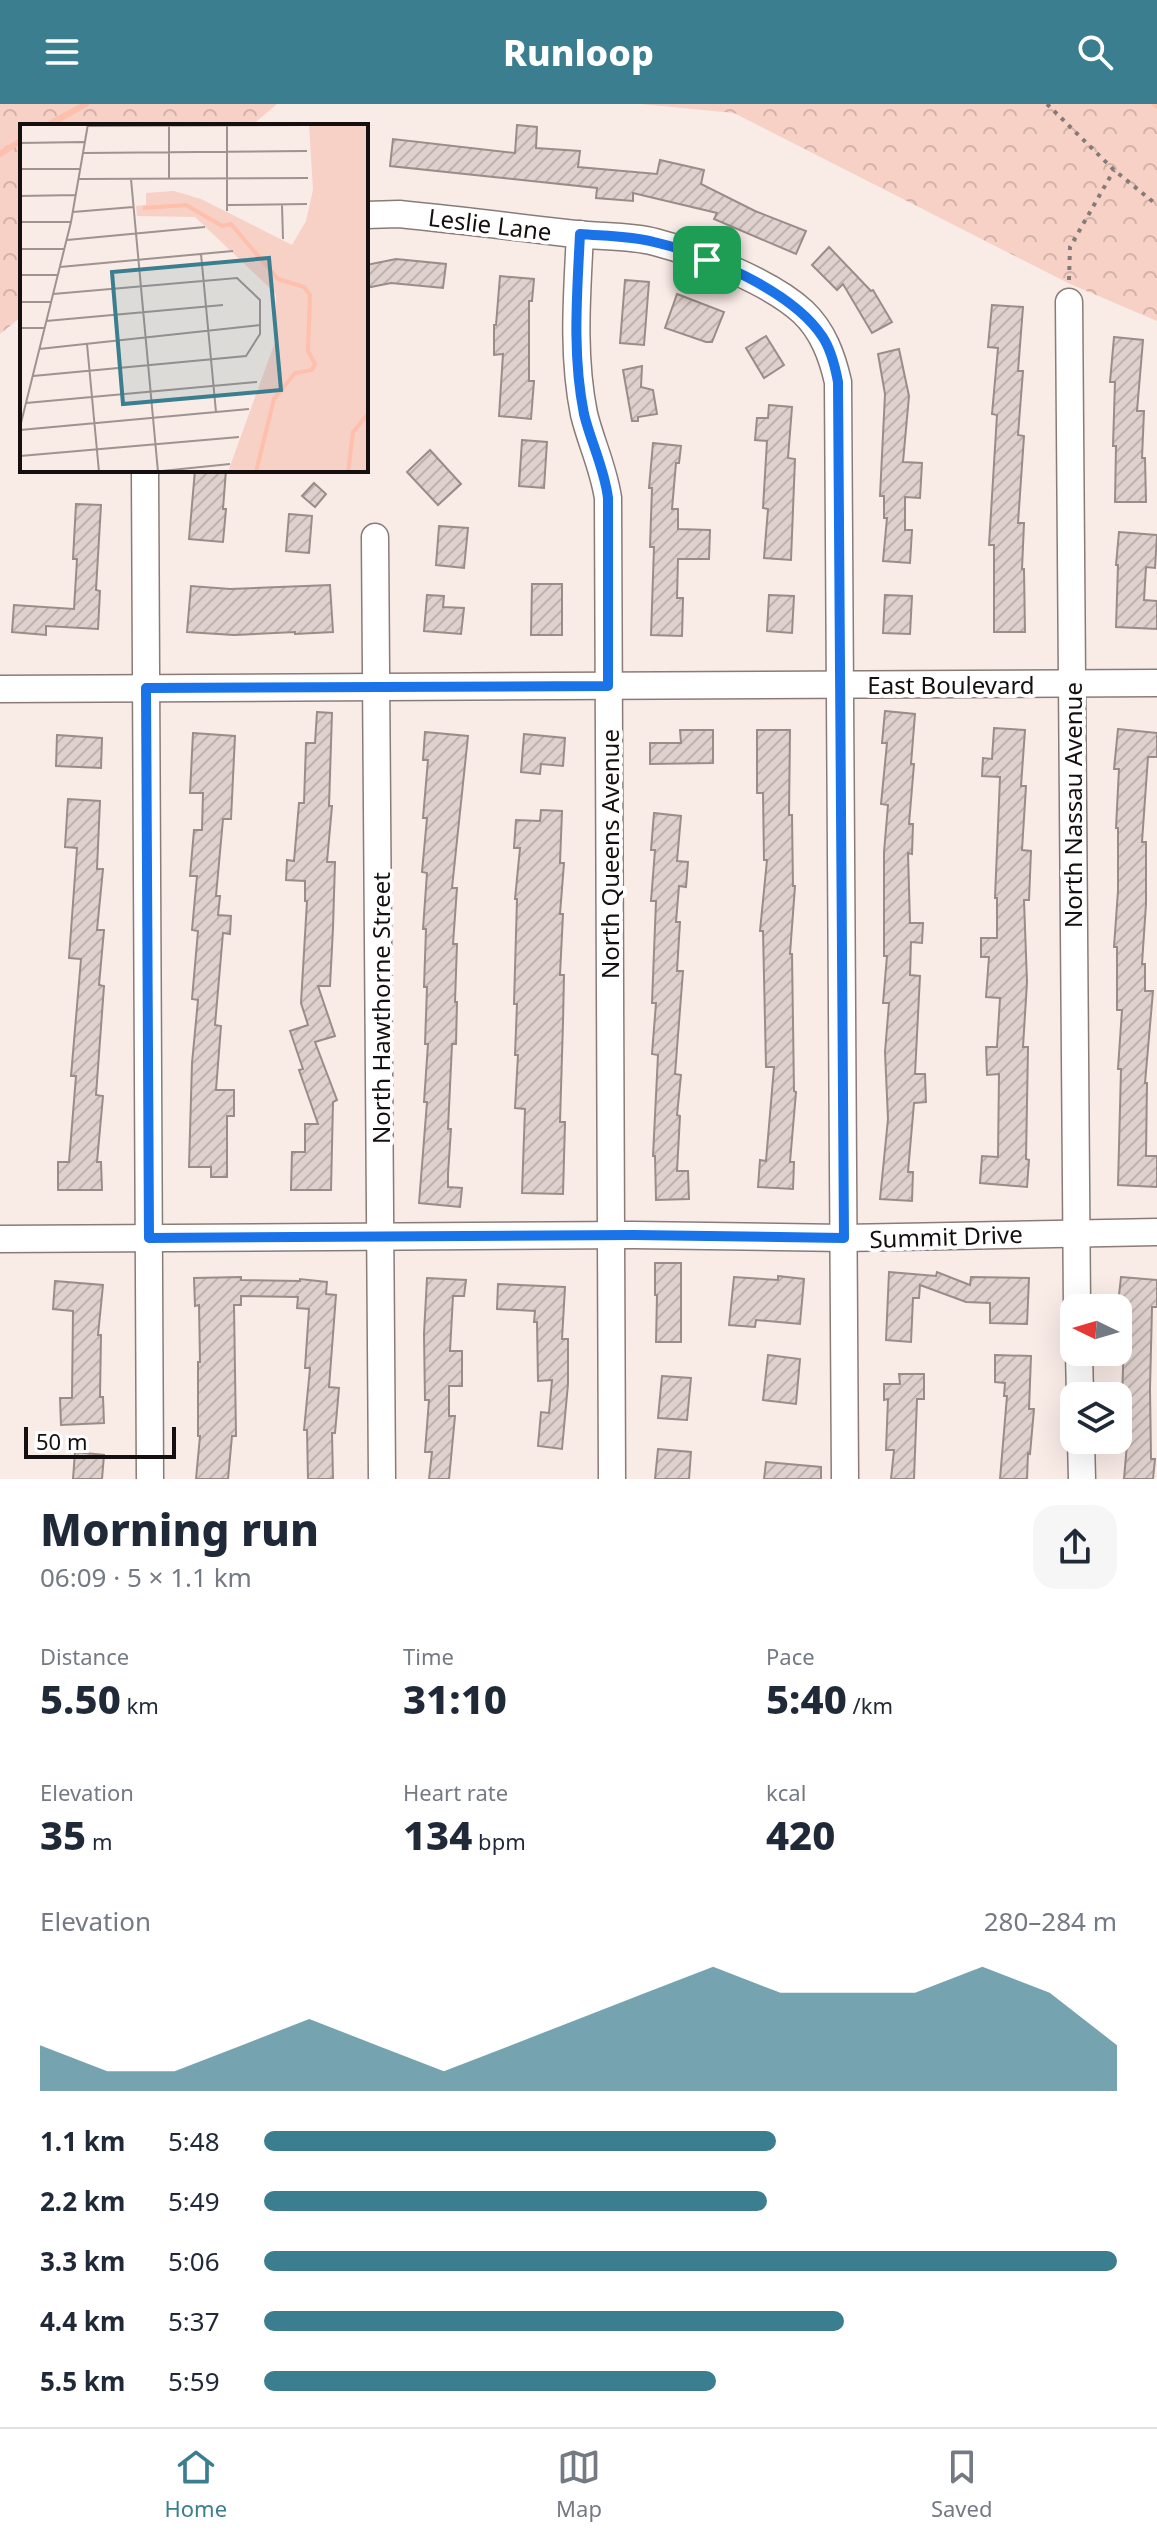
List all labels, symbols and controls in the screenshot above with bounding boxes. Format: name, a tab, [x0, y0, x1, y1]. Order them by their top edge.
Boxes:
text: Runloop	[503, 28, 654, 77]
icon: menu	[40, 30, 84, 74]
icon: search	[1073, 30, 1117, 74]
inset map	[20, 124, 368, 472]
street label: Leslie Lane	[426, 200, 554, 248]
pin	[673, 226, 741, 294]
icon: arrive	[685, 238, 729, 282]
street label: East Boulevard	[867, 668, 1035, 701]
street label: North Nassau Avenue	[1056, 682, 1089, 928]
street label: North Queens Avenue	[593, 729, 626, 979]
street label: North Hawthorne Street	[364, 872, 397, 1144]
street label: Summit Drive	[869, 1217, 1023, 1255]
north arrow	[1060, 1294, 1132, 1366]
map controls	[1060, 1294, 1132, 1454]
button: layers	[1060, 1382, 1132, 1454]
scale bar	[24, 1423, 176, 1459]
text: 50 m	[36, 1426, 87, 1456]
text: Morning run	[40, 1499, 319, 1559]
button: share	[1033, 1505, 1117, 1589]
text: 06:09 · 5 × 1.1 km	[40, 1559, 252, 1595]
text: Distance	[40, 1641, 129, 1671]
text: Time	[403, 1641, 454, 1671]
text: Pace	[766, 1641, 815, 1671]
text: 5.50	[40, 1671, 121, 1726]
text: 31:10	[403, 1671, 507, 1726]
text: 5:40	[766, 1671, 847, 1726]
text: km	[121, 1690, 159, 1720]
text: /km	[847, 1690, 893, 1720]
text: Elevation	[40, 1777, 134, 1807]
text: Heart rate	[403, 1777, 508, 1807]
text: kcal	[766, 1777, 806, 1807]
text: 35	[40, 1807, 86, 1862]
text: 134	[403, 1807, 472, 1862]
text: 420	[766, 1807, 835, 1862]
text: m	[86, 1826, 113, 1856]
text: bpm	[472, 1826, 526, 1856]
text: Elevation	[40, 1903, 151, 1939]
text: 280–284 m	[984, 1903, 1117, 1939]
text: 1.1 km	[40, 2123, 125, 2159]
text: 5:48	[168, 2123, 220, 2159]
text: 2.2 km	[40, 2183, 125, 2219]
text: 5:49	[168, 2183, 220, 2219]
text: 3.3 km	[40, 2243, 125, 2279]
text: 5:06	[168, 2243, 220, 2279]
text: 4.4 km	[40, 2303, 125, 2339]
text: 5:37	[168, 2303, 220, 2339]
text: 5.5 km	[40, 2363, 125, 2399]
text: 5:59	[168, 2363, 220, 2399]
tab: Home	[165, 2445, 227, 2523]
tab: Map	[556, 2445, 602, 2523]
tab: Saved	[931, 2445, 992, 2523]

